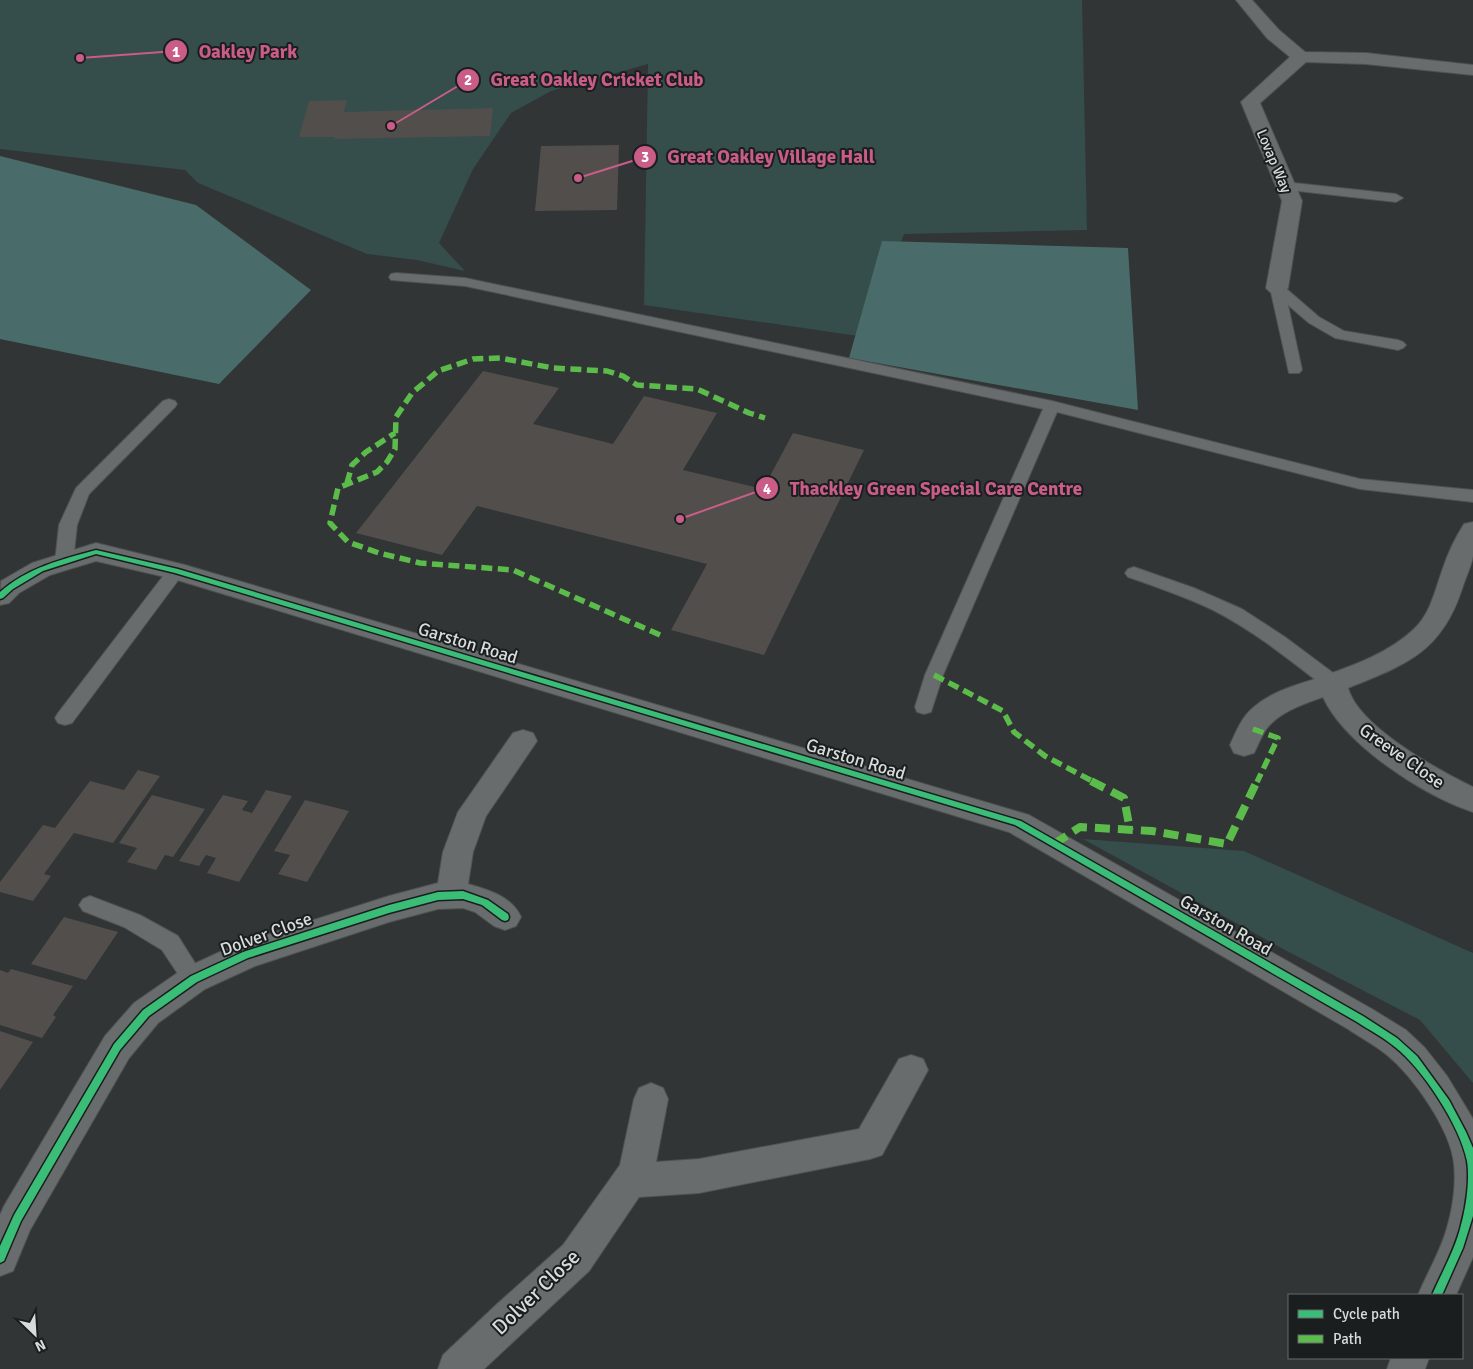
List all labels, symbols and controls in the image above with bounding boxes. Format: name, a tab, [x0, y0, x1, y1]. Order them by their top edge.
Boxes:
callout: Oakley Park	[163, 34, 307, 68]
text: Oakley Park	[199, 40, 297, 64]
text: 1	[172, 43, 180, 61]
callout: Great Oakley Cricket Club	[455, 63, 713, 97]
text: Great Oakley Cricket Club	[490, 68, 704, 92]
text: 2	[464, 71, 472, 89]
street label: Lovap Way	[1253, 126, 1295, 196]
callout: Great Oakley Village Hall	[633, 140, 885, 174]
text: Great Oakley Village Hall	[667, 145, 875, 169]
text: 3	[641, 148, 649, 166]
callout: Thackley Green Special Care Centre	[755, 471, 1092, 505]
text: Thackley Green Special Care Centre	[790, 477, 1082, 501]
text: 4	[763, 480, 771, 498]
street label: Garston Road	[416, 617, 520, 669]
street label: Greeve Close	[1355, 719, 1449, 793]
street label: Garston Road	[804, 733, 908, 785]
street label: Garston Road	[1176, 890, 1276, 960]
street label: Dolver Close	[217, 907, 315, 961]
street label: Dolver Close	[487, 1244, 585, 1340]
legend	[1288, 1294, 1463, 1359]
text: Cycle path	[1333, 1305, 1400, 1323]
north arrow	[10, 1309, 60, 1359]
text: Path	[1333, 1330, 1362, 1348]
text: N	[32, 1336, 48, 1355]

